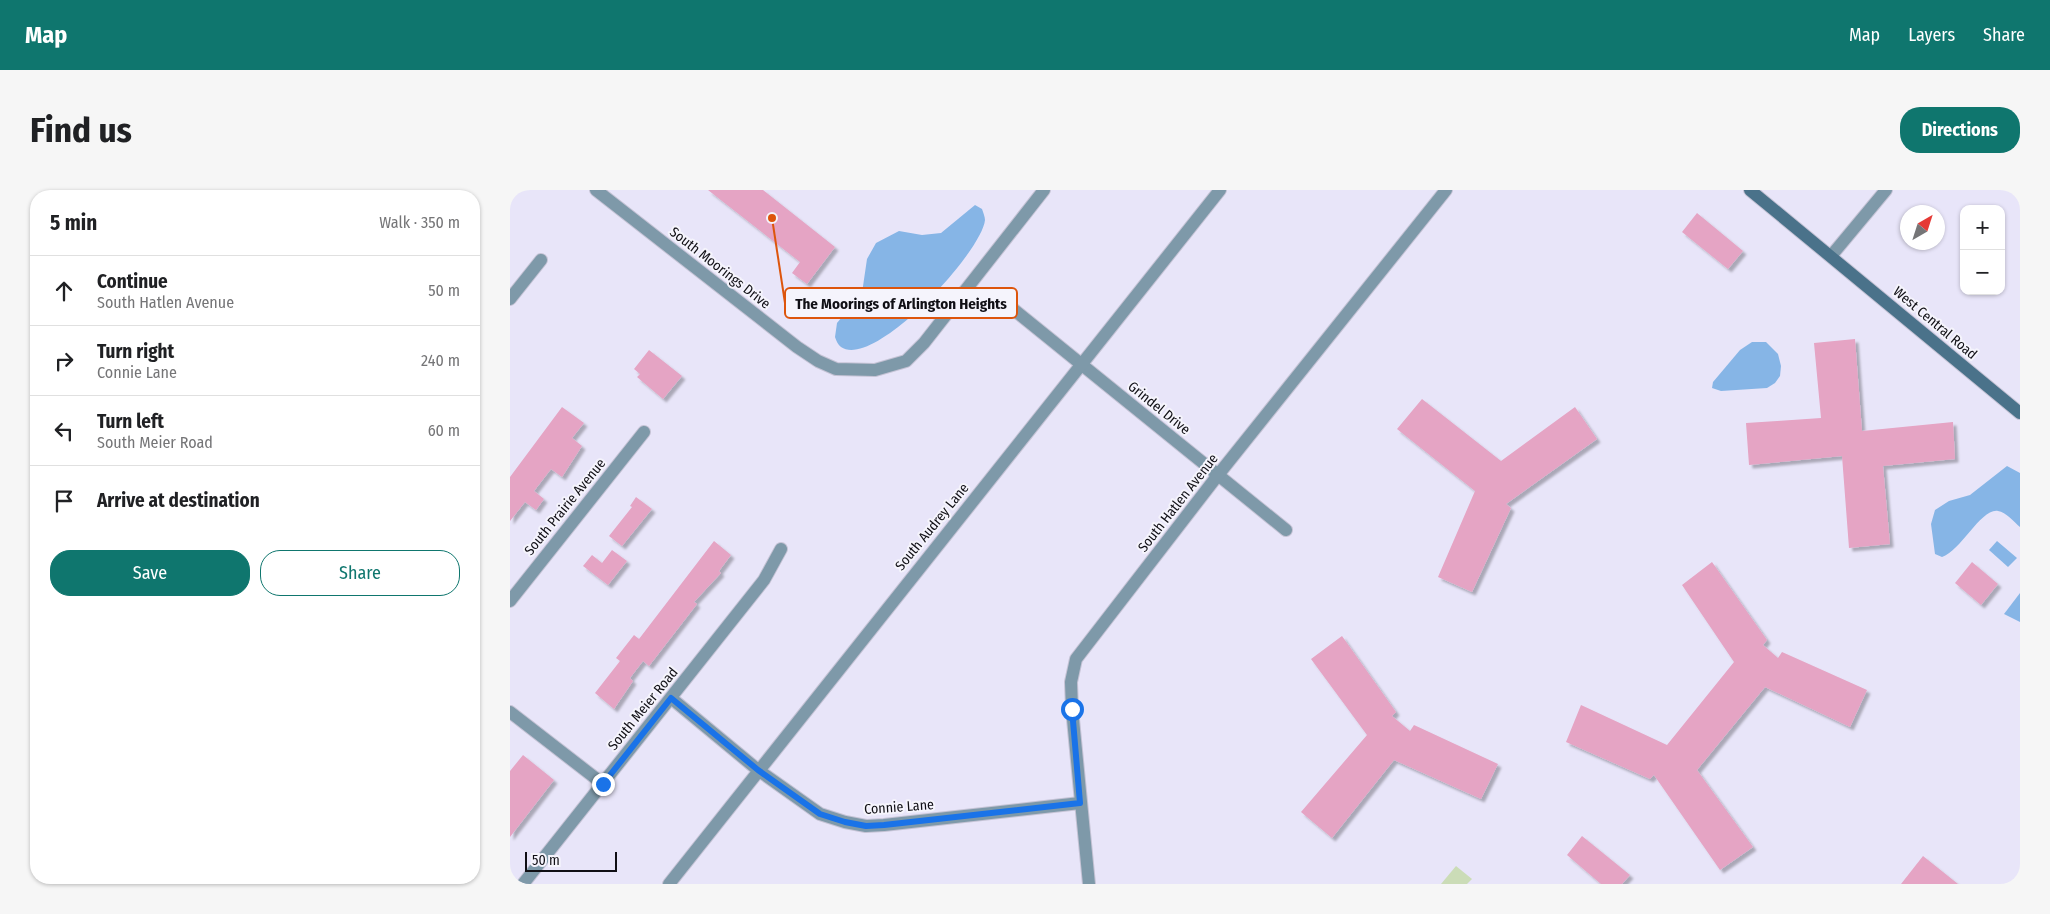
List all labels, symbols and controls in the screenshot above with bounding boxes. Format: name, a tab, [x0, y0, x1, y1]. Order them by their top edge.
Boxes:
text: Map	[25, 21, 67, 49]
text: Map	[1849, 24, 1880, 46]
text: Layers	[1908, 24, 1955, 46]
text: Share	[1983, 24, 2025, 46]
button: Directions	[1900, 107, 2020, 153]
text: Find us	[30, 109, 132, 151]
north arrow	[1900, 205, 1945, 250]
map controls	[1960, 205, 2005, 295]
button: +	[1960, 205, 2005, 250]
text: 5 min	[50, 210, 97, 236]
text: Walk · 350 m	[379, 213, 460, 232]
street label: South Moorings Drive	[666, 224, 774, 313]
button: −	[1960, 250, 2005, 295]
text: Continue	[97, 270, 168, 293]
icon: ahead	[50, 277, 78, 305]
text: 50 m	[428, 281, 460, 300]
street label: West Central Road	[1890, 283, 1980, 363]
callout: The Moorings of Arlington Heights	[785, 288, 1017, 318]
text: South Hatlen Avenue	[97, 293, 234, 312]
text: The Moorings of Arlington Heights	[795, 295, 1007, 313]
text: Turn right	[97, 340, 174, 363]
icon: right	[50, 347, 78, 375]
text: 240 m	[421, 351, 460, 370]
text: Connie Lane	[97, 363, 177, 382]
street label: Grindel Drive	[1125, 378, 1194, 438]
text: Turn left	[97, 410, 164, 433]
icon: left	[50, 417, 78, 445]
text: 60 m	[428, 421, 460, 440]
text: South Meier Road	[97, 433, 213, 452]
street label: South Hatlen Avenue	[1134, 450, 1222, 555]
street label: South Prairie Avenue	[521, 455, 609, 559]
street label: South Audrey Lane	[892, 480, 972, 574]
icon: arrive	[50, 487, 78, 515]
text: Arrive at destination	[97, 489, 260, 512]
button: Save	[50, 550, 250, 596]
button: Share	[260, 550, 460, 596]
street label: South Meier Road	[604, 664, 682, 754]
route start	[1061, 698, 1084, 721]
route end	[592, 773, 615, 796]
street label: Connie Lane	[864, 796, 935, 818]
scale bar	[525, 849, 618, 872]
text: 50 m	[532, 852, 560, 869]

